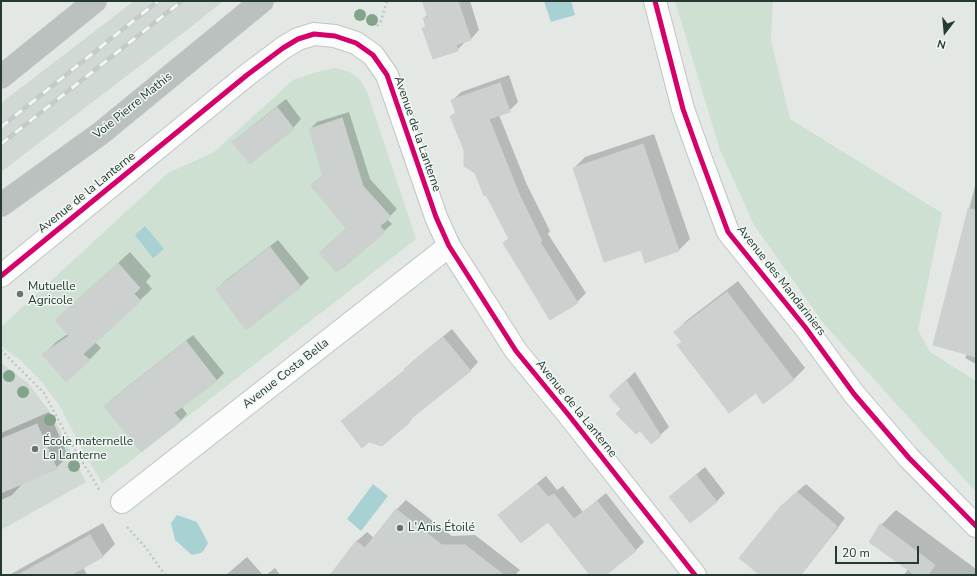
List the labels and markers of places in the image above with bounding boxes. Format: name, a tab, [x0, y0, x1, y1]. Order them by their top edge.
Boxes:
place label: Mutuelle Agricole	[28, 280, 76, 308]
marker: Mutuelle Agricole	[15, 289, 25, 299]
place label: École maternelle La Lanterne	[43, 435, 133, 463]
marker: École maternelle La Lanterne	[30, 444, 40, 454]
place label: L'Anis Étoilé	[408, 521, 475, 535]
marker: L'Anis Étoilé	[395, 523, 405, 533]

